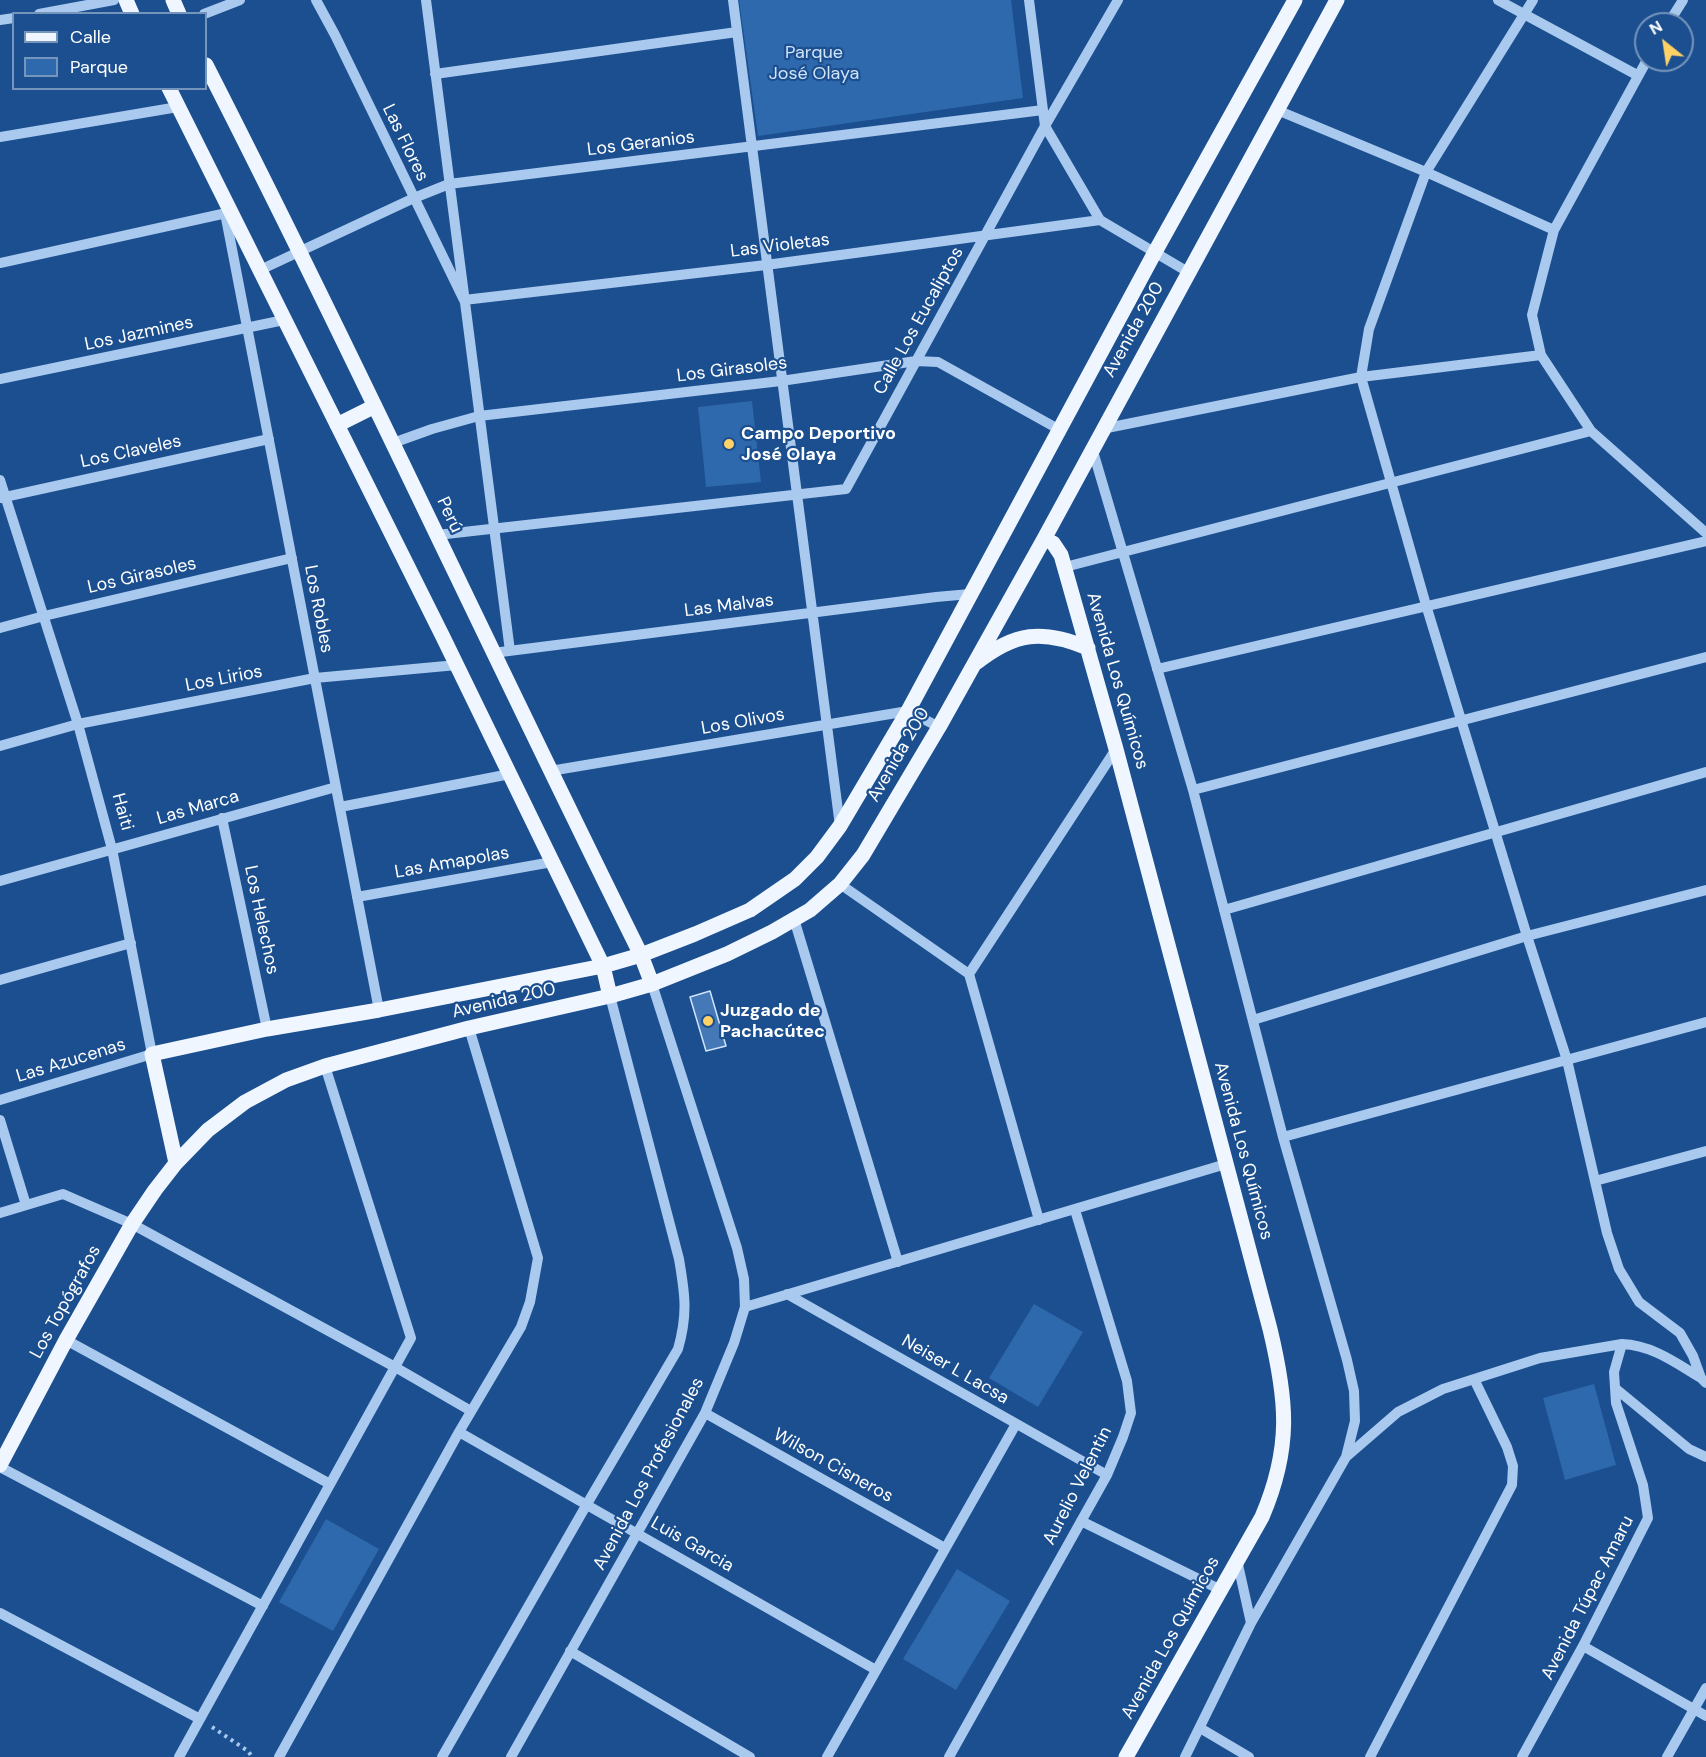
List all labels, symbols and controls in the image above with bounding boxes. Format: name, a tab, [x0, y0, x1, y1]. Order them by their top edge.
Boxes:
legend	[12, 12, 207, 90]
north arrow	[1634, 12, 1694, 72]
text: N	[1645, 16, 1666, 40]
text: Calle	[70, 25, 111, 49]
park label: Parque José Olaya	[769, 42, 859, 84]
text: Parque	[70, 55, 128, 79]
street label: Las Flores	[377, 101, 433, 185]
street label: Los Geranios	[586, 127, 696, 161]
street label: Las Violetas	[729, 229, 831, 263]
street label: Calle Los Eucaliptos	[869, 243, 969, 399]
street label: Avenida 200	[1099, 279, 1169, 381]
street label: Los Jazmines	[83, 312, 195, 356]
street label: Los Girasoles	[676, 353, 788, 387]
place label: Campo Deportivo José Olaya	[741, 423, 896, 466]
street label: Los Claveles	[79, 431, 183, 473]
marker: Campo Deportivo José Olaya	[722, 437, 736, 451]
street label: Perú	[431, 494, 467, 536]
street label: Los Girasoles	[85, 553, 199, 599]
street label: Los Robles	[299, 563, 337, 655]
street label: Las Malvas	[683, 590, 775, 622]
street label: Avenida Los Químicos	[1081, 590, 1153, 772]
street label: Los Lirios	[184, 661, 264, 697]
street label: Los Olivos	[699, 704, 787, 740]
street label: Avenida 200	[863, 704, 935, 806]
street label: Las Marca	[154, 786, 242, 830]
street label: Haiti	[107, 791, 137, 833]
street label: Las Amapolas	[393, 842, 511, 884]
street label: Los Helechos	[239, 864, 283, 976]
street label: Avenida 200	[450, 979, 558, 1023]
place label: Juzgado de Pachacútec	[720, 1000, 825, 1042]
marker: Juzgado de Pachacútec	[701, 1014, 715, 1028]
street label: Las Azucenas	[14, 1034, 128, 1088]
street label: Avenida Los Químicos	[1209, 1060, 1277, 1242]
street label: Los Topógrafos	[26, 1242, 106, 1362]
street label: Neiser L Lacsa	[897, 1331, 1013, 1409]
street label: Avenida Los Profesionales	[589, 1374, 709, 1574]
street label: Aurelio Velentin	[1039, 1423, 1117, 1549]
street label: Wilson Cisneros	[769, 1424, 897, 1508]
street label: Avenida Túpac Amaru	[1537, 1512, 1639, 1684]
street label: Luis Garcia	[647, 1513, 737, 1577]
street label: Avenida Los Químicos	[1117, 1553, 1225, 1723]

